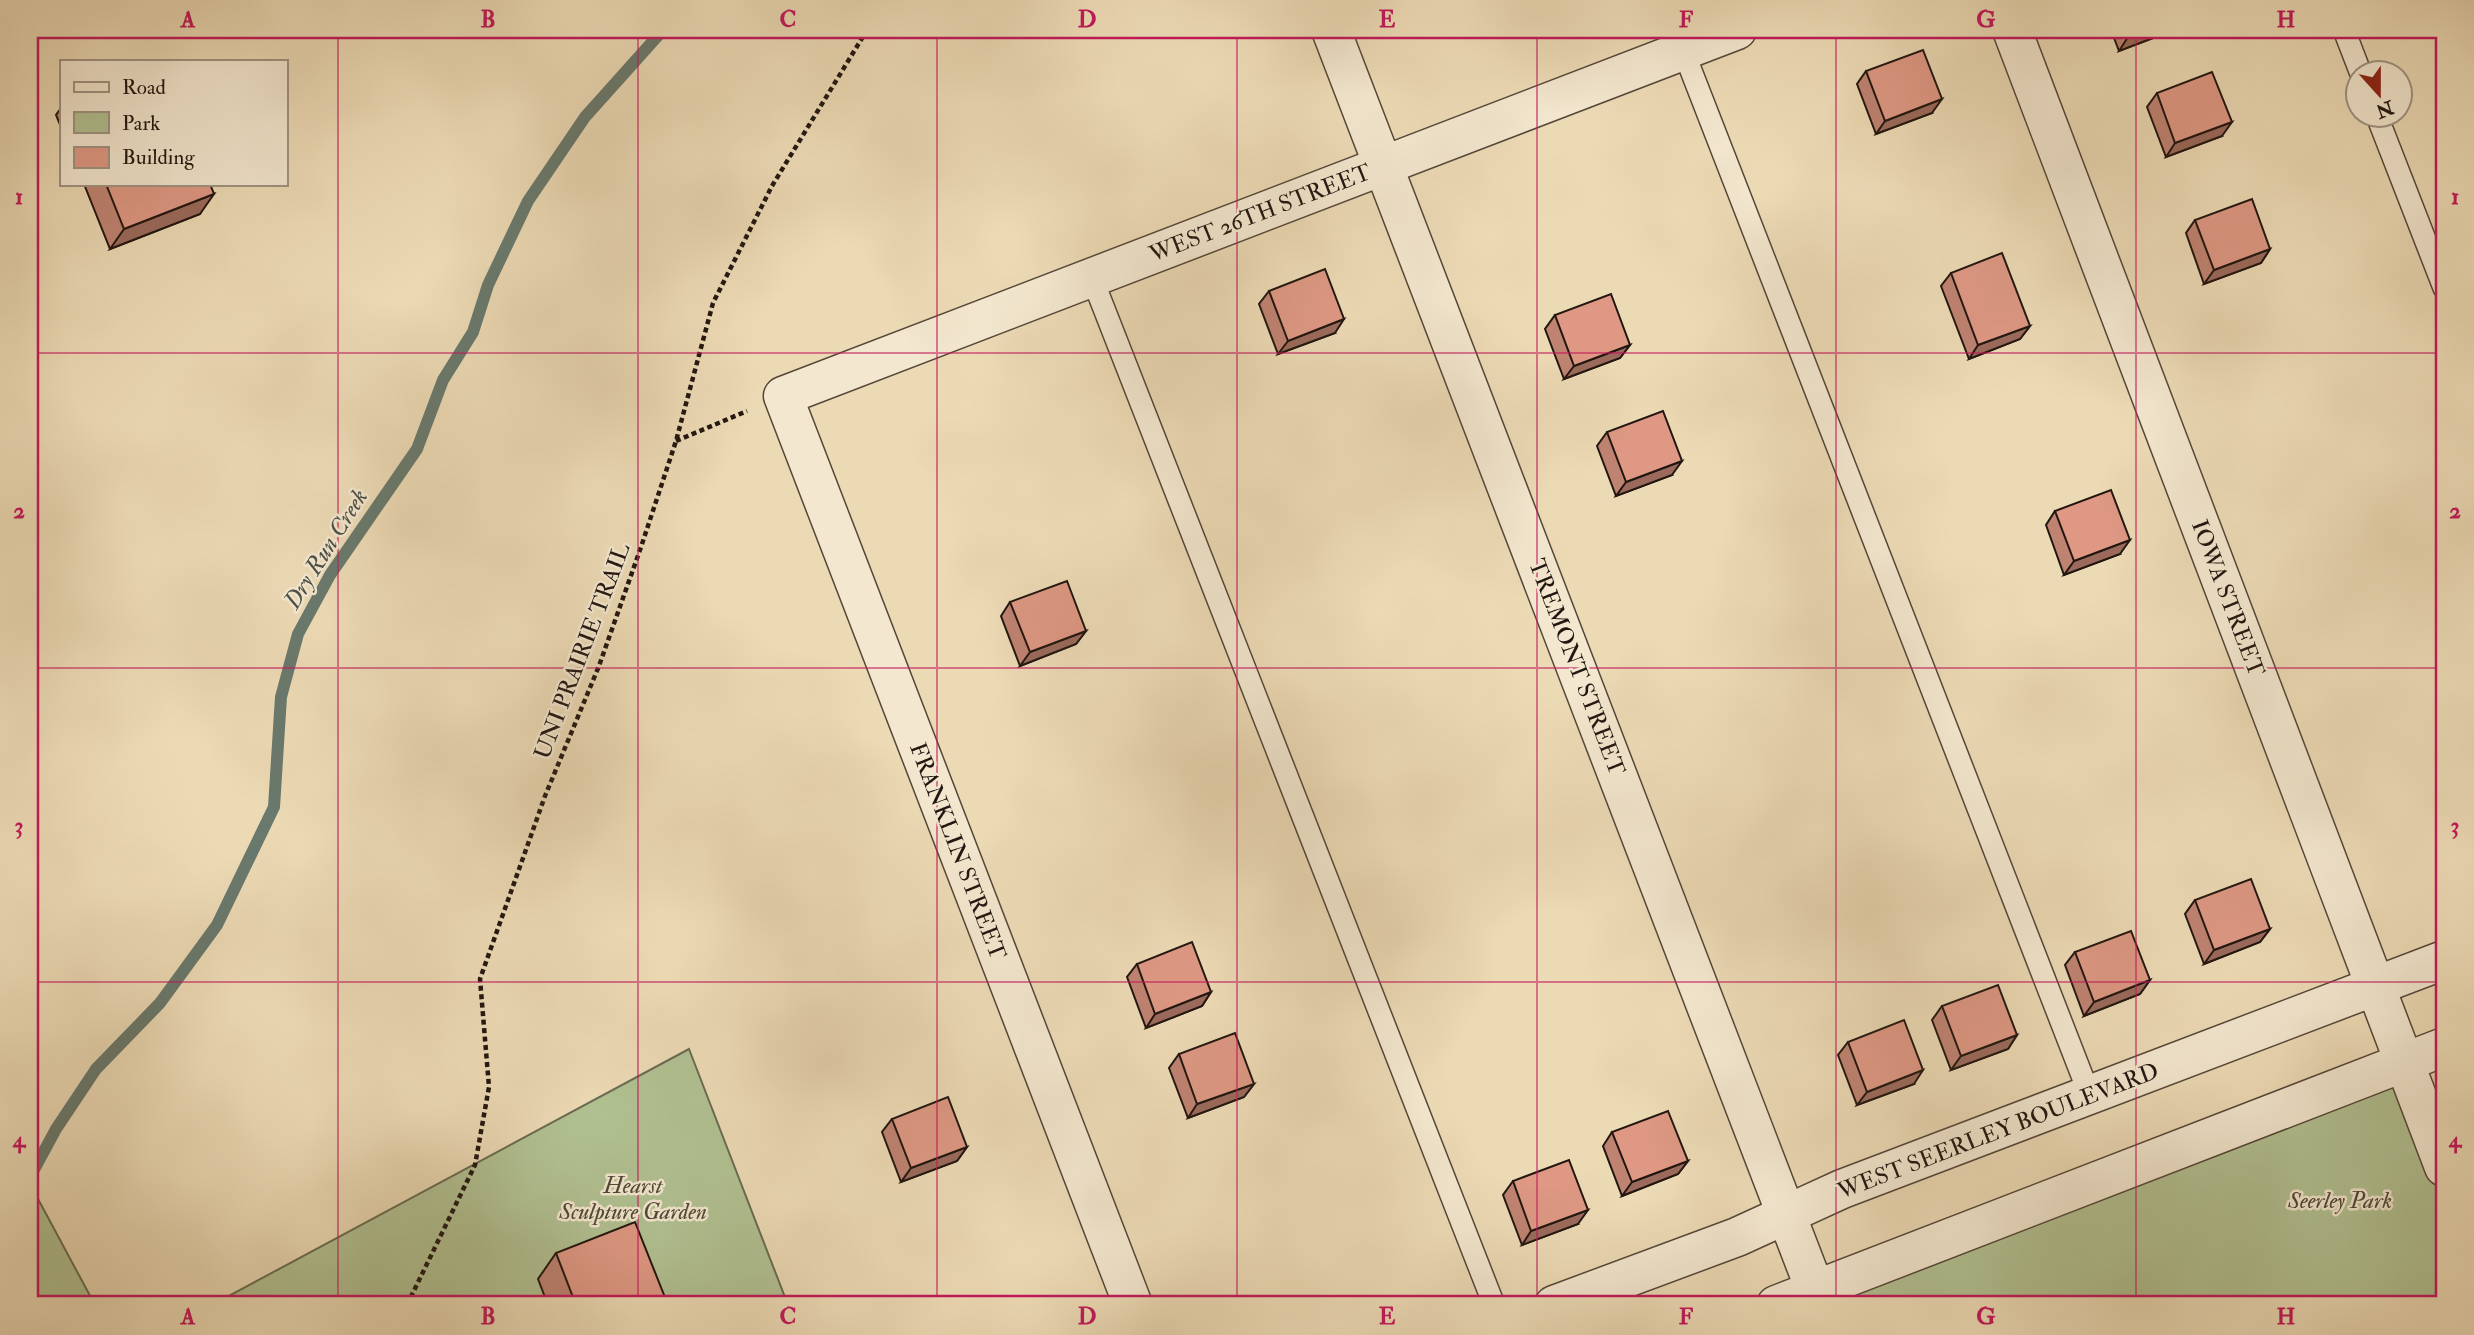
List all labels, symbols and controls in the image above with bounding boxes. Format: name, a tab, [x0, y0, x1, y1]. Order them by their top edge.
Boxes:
text: A	[180, 5, 196, 34]
text: B	[480, 5, 496, 34]
text: C	[780, 5, 796, 34]
text: D	[1078, 5, 1096, 34]
text: E	[1379, 5, 1396, 34]
text: F	[1679, 5, 1694, 34]
text: G	[1976, 5, 1996, 34]
text: H	[2277, 5, 2296, 34]
legend	[60, 60, 287, 186]
north arrow	[2344, 60, 2414, 130]
text: Road	[122, 74, 167, 101]
text: N	[2372, 94, 2398, 124]
text: Park	[122, 110, 160, 137]
text: Building	[122, 144, 195, 171]
street label: WEST 26TH STREET	[1144, 157, 1375, 269]
text: 1	[15, 182, 23, 211]
text: 1	[2451, 182, 2459, 211]
water label: Dry Run Creek	[276, 483, 375, 615]
text: 2	[13, 496, 25, 525]
text: 2	[2449, 496, 2461, 525]
street label: IOWA STREET	[2185, 516, 2271, 680]
street label: UNI PRAIRIE TRAIL	[527, 539, 637, 763]
street label: TREMONT STREET	[1522, 555, 1632, 779]
street label: FRANKLIN STREET	[903, 738, 1013, 964]
text: 3	[15, 811, 23, 840]
text: 3	[2451, 811, 2459, 840]
street label: WEST SEERLEY BOULEVARD	[1832, 1056, 2163, 1206]
text: 4	[12, 1125, 27, 1154]
text: 4	[2448, 1125, 2463, 1154]
park label: Hearst Sculpture Garden	[558, 1171, 707, 1226]
park label: Seerley Park	[2287, 1186, 2392, 1215]
text: A	[180, 1302, 196, 1331]
text: B	[480, 1302, 496, 1331]
text: C	[780, 1302, 796, 1331]
text: D	[1078, 1302, 1096, 1331]
text: E	[1379, 1302, 1396, 1331]
text: F	[1679, 1302, 1694, 1331]
text: G	[1976, 1302, 1996, 1331]
text: H	[2277, 1302, 2296, 1331]

